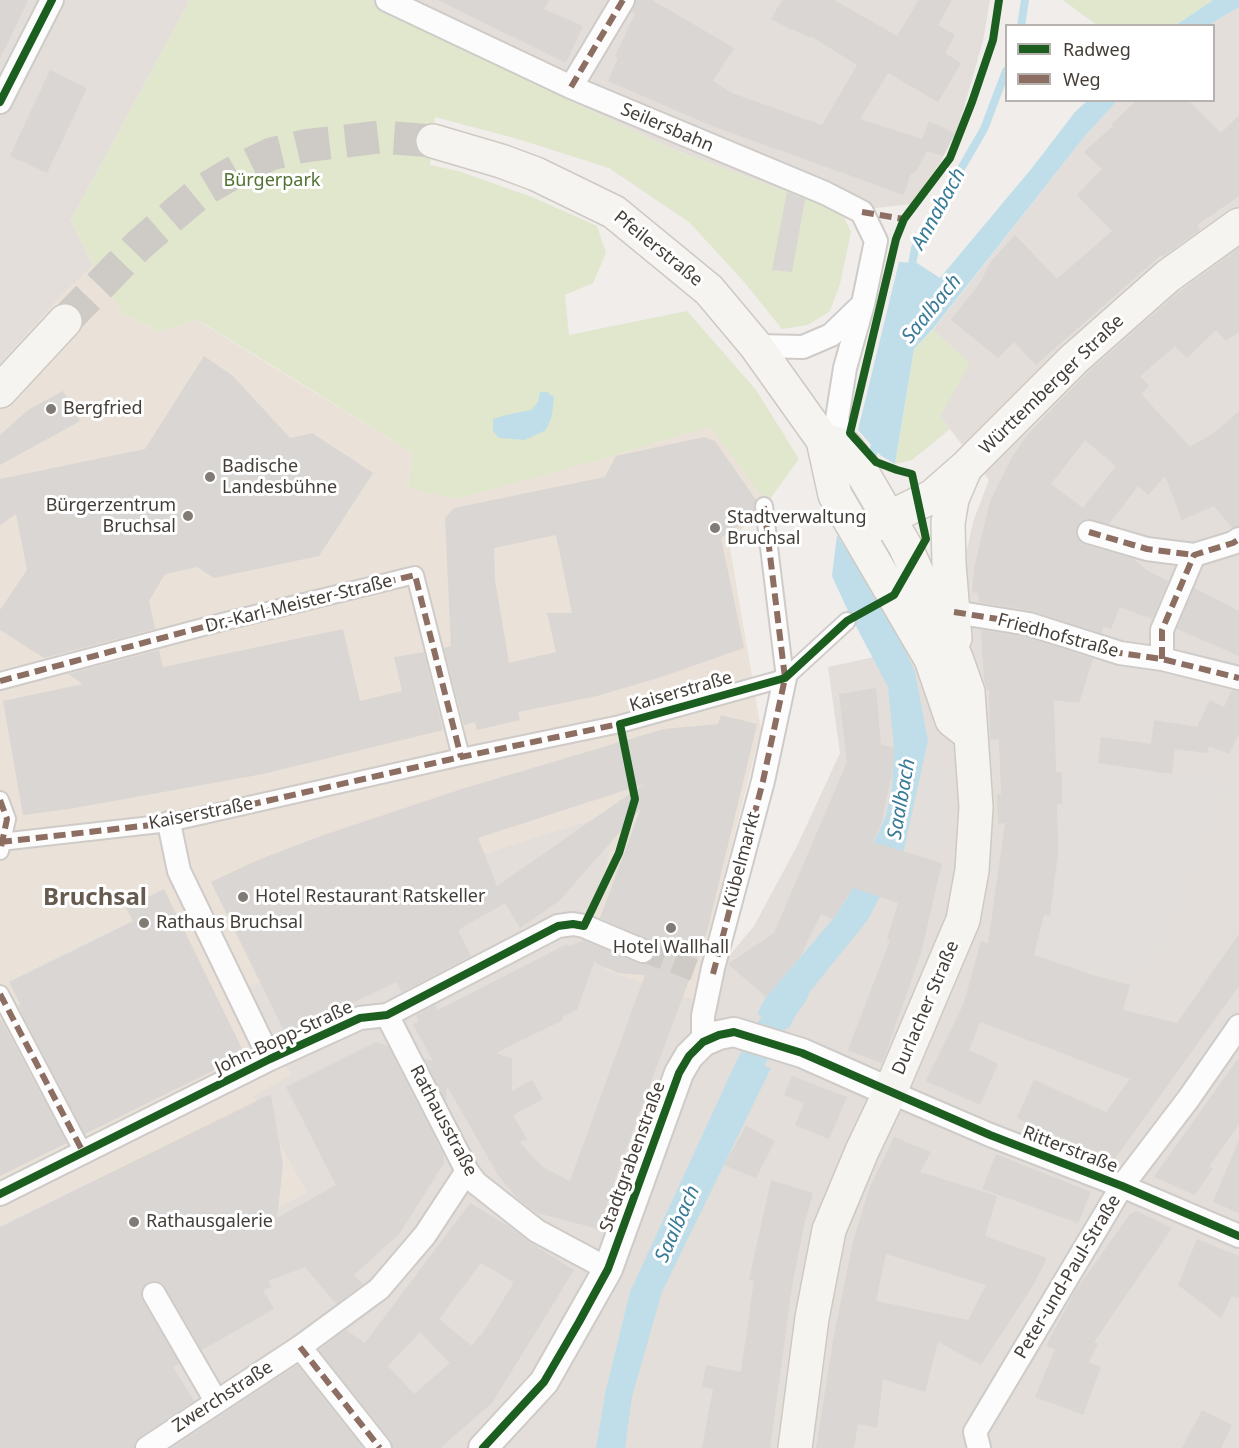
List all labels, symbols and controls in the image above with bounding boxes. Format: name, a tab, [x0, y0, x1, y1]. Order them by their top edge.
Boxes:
legend	[1005, 24, 1215, 102]
text: Radweg	[1063, 37, 1131, 61]
text: Weg	[1063, 67, 1101, 91]
street label: Seilersbahn	[617, 99, 717, 157]
water label: Annabach	[907, 164, 971, 254]
park label: Bürgerpark	[224, 170, 320, 192]
street label: Pfeilerstraße	[609, 207, 707, 291]
water label: Saalbach	[897, 270, 967, 348]
street label: Württemberger Straße	[975, 311, 1129, 459]
place label: Bergfried	[63, 398, 143, 420]
marker: Bergfried	[44, 402, 58, 416]
place label: Badische Landesbühne	[222, 456, 337, 498]
marker: Badische Landesbühne	[203, 470, 217, 484]
place label: Bürgerzentrum Bruchsal	[46, 495, 176, 538]
place label: Stadtverwaltung Bruchsal	[727, 507, 866, 550]
marker: Bürgerzentrum Bruchsal	[181, 509, 195, 523]
marker: Stadtverwaltung Bruchsal	[708, 521, 722, 535]
street label: Dr.-Karl-Meister-Straße	[203, 570, 395, 638]
street label: Friedhofstraße	[995, 609, 1121, 663]
street label: Kaiserstraße	[627, 667, 735, 717]
water label: Saalbach	[883, 757, 921, 841]
street label: Kaiserstraße	[147, 793, 255, 835]
street label: Kübelmarkt	[719, 810, 765, 910]
district label: Bruchsal	[43, 884, 147, 912]
place label: Hotel Restaurant Ratskeller	[255, 886, 485, 908]
marker: Hotel Restaurant Ratskeller	[236, 890, 250, 904]
place label: Rathaus Bruchsal	[156, 912, 303, 934]
marker: Rathaus Bruchsal	[137, 916, 151, 930]
marker: Hotel Wallhall	[664, 921, 678, 935]
place label: Hotel Wallhall	[613, 937, 729, 959]
street label: Durlacher Straße	[888, 938, 964, 1078]
street label: John-Bopp-Straße	[212, 997, 356, 1079]
street label: Rathausstraße	[405, 1062, 481, 1180]
street label: Stadtgrabenstraße	[596, 1079, 670, 1235]
street label: Ritterstraße	[1019, 1122, 1121, 1178]
water label: Saalbach	[650, 1182, 706, 1266]
street label: Peter-und-Paul-Straße	[1010, 1191, 1126, 1363]
place label: Rathausgalerie	[146, 1211, 273, 1233]
marker: Rathausgalerie	[127, 1215, 141, 1229]
street label: Zwerchstraße	[169, 1357, 277, 1437]

